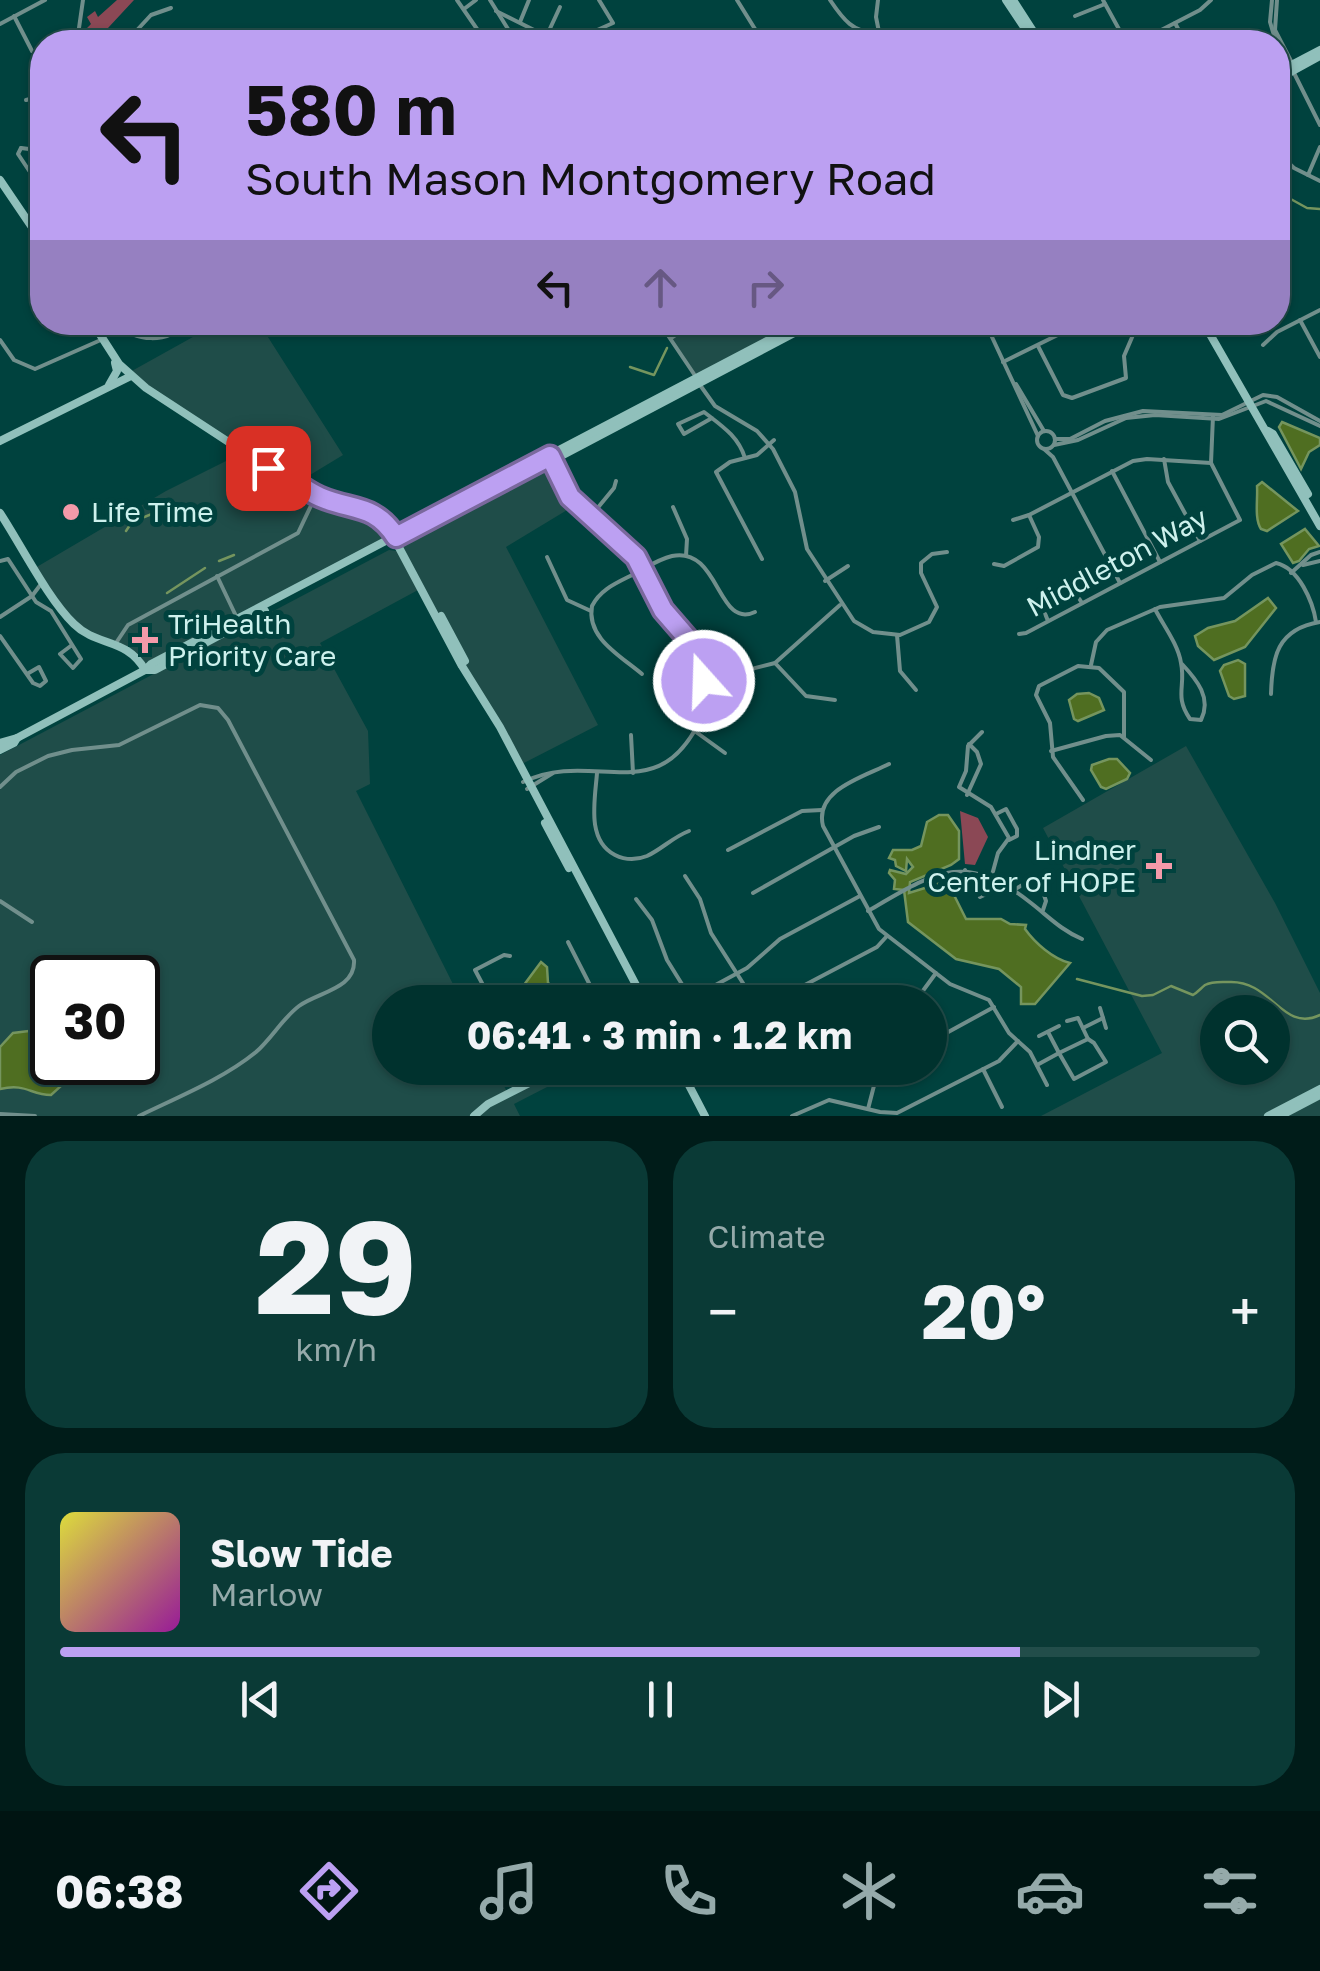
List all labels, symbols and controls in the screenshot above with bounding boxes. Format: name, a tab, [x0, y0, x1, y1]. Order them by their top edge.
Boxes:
text: 580 m	[245, 66, 457, 150]
icon: left	[80, 70, 210, 200]
text: South Mason Montgomery Road	[245, 151, 936, 205]
icon: left	[528, 260, 583, 315]
icon: ahead	[633, 260, 688, 315]
icon: right	[738, 260, 793, 315]
pin	[226, 426, 311, 511]
icon: arrive	[241, 441, 296, 496]
place label: Life Time	[91, 495, 214, 528]
street label: Middleton Way	[1021, 500, 1213, 623]
marker: Life Time	[60, 501, 82, 523]
place label: TriHealth Priority Care	[168, 607, 336, 672]
marker: TriHealth Priority Care	[132, 627, 158, 653]
position arrow	[652, 629, 756, 733]
place label: Lindner Center of HOPE	[927, 833, 1136, 898]
marker: Lindner Center of HOPE	[1146, 853, 1172, 879]
speed limit sign: 30	[30, 955, 160, 1085]
map controls	[1200, 995, 1290, 1085]
button: search	[1200, 995, 1290, 1085]
text: 06:41 · 3 min · 1.2 km	[467, 1012, 852, 1057]
text: 29	[255, 1187, 417, 1343]
text: Climate	[708, 1217, 826, 1255]
text: 20°	[922, 1265, 1046, 1356]
text: −	[708, 1278, 738, 1344]
text: +	[1230, 1278, 1260, 1344]
text: km/h	[296, 1330, 377, 1368]
text: Slow Tide	[210, 1530, 393, 1575]
text: Marlow	[210, 1575, 323, 1613]
icon: previous	[233, 1672, 288, 1727]
icon: pause	[633, 1672, 688, 1727]
icon: next	[1033, 1672, 1088, 1727]
icon: directions	[294, 1856, 364, 1926]
icon: music	[474, 1856, 544, 1926]
icon: phone	[654, 1856, 724, 1926]
icon: climate	[834, 1856, 904, 1926]
icon: car	[1015, 1856, 1085, 1926]
icon: filters	[1195, 1856, 1265, 1926]
text: 06:38	[55, 1864, 184, 1918]

